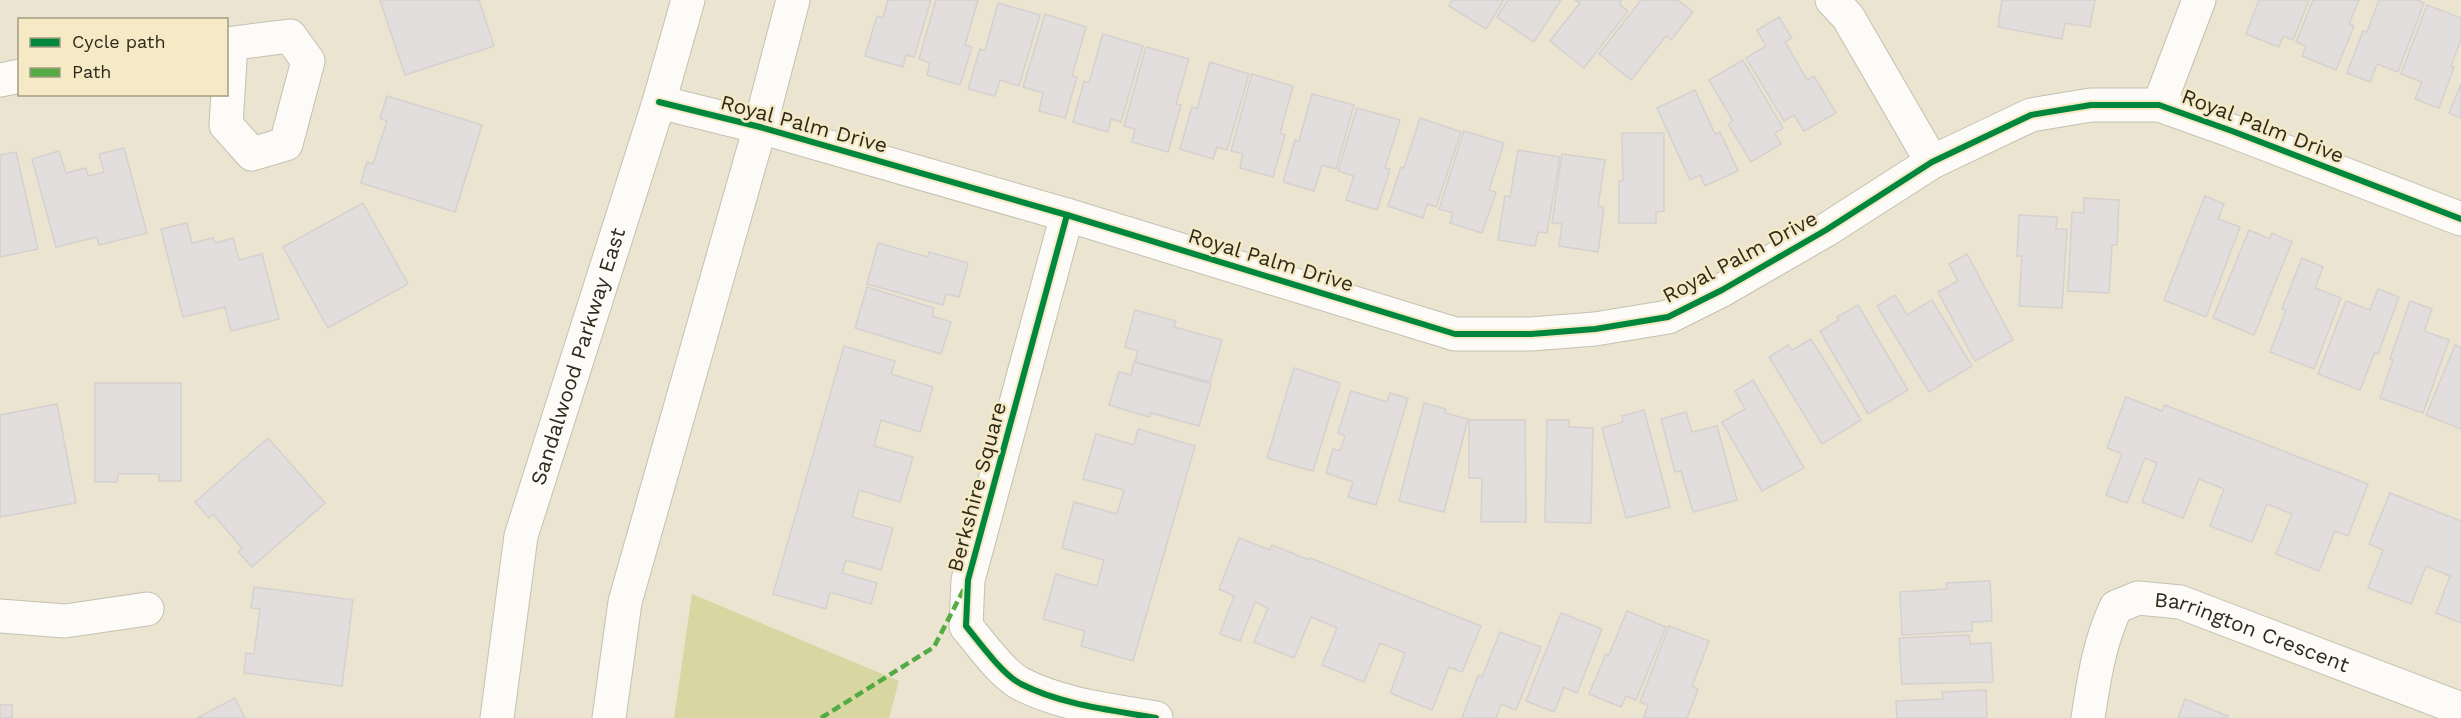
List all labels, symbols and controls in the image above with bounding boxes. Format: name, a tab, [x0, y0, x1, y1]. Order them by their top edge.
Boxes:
legend	[18, 18, 228, 96]
text: Cycle path	[72, 31, 166, 52]
text: Path	[72, 61, 112, 82]
street label: Royal Palm Drive	[2179, 83, 2348, 168]
street label: Royal Palm Drive	[718, 89, 890, 158]
street label: Royal Palm Drive	[1658, 205, 1821, 308]
street label: Royal Palm Drive	[1185, 222, 1357, 297]
street label: Sandalwood Parkway East	[525, 224, 630, 488]
street label: Berkshire Square	[942, 399, 1011, 575]
street label: Barrington Crescent	[2153, 587, 2353, 677]

